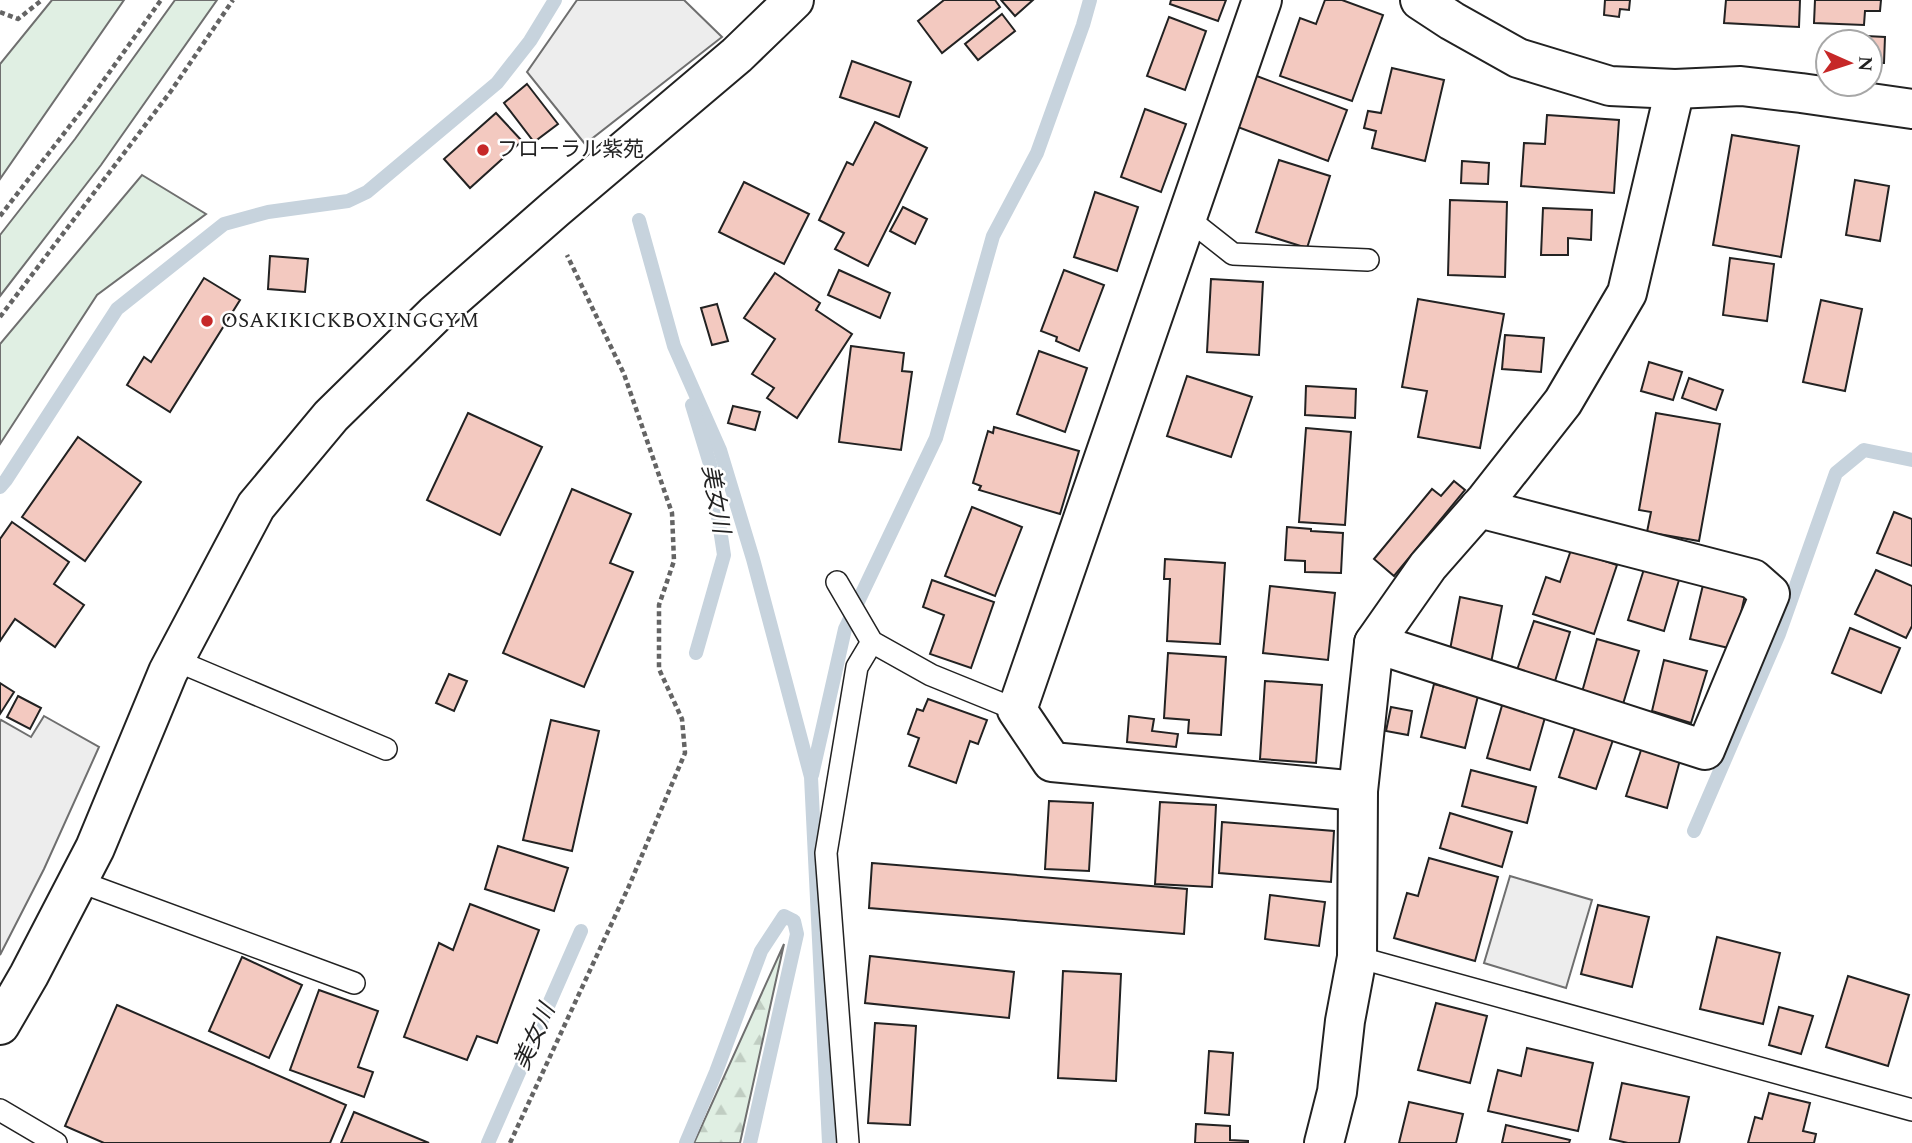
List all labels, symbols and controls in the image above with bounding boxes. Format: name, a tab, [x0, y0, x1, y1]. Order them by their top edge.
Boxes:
north arrow	[1814, 28, 1884, 98]
text: N	[1850, 55, 1879, 72]
place label: フローラル紫苑	[497, 134, 644, 166]
marker: フローラル紫苑	[475, 142, 491, 158]
place label: OSAKIKICKBOXINGGYM	[221, 305, 479, 337]
marker: OSAKIKICKBOXINGGYM	[199, 313, 215, 329]
water label: 美女川	[692, 462, 739, 539]
water label: 美女川	[505, 996, 566, 1076]

